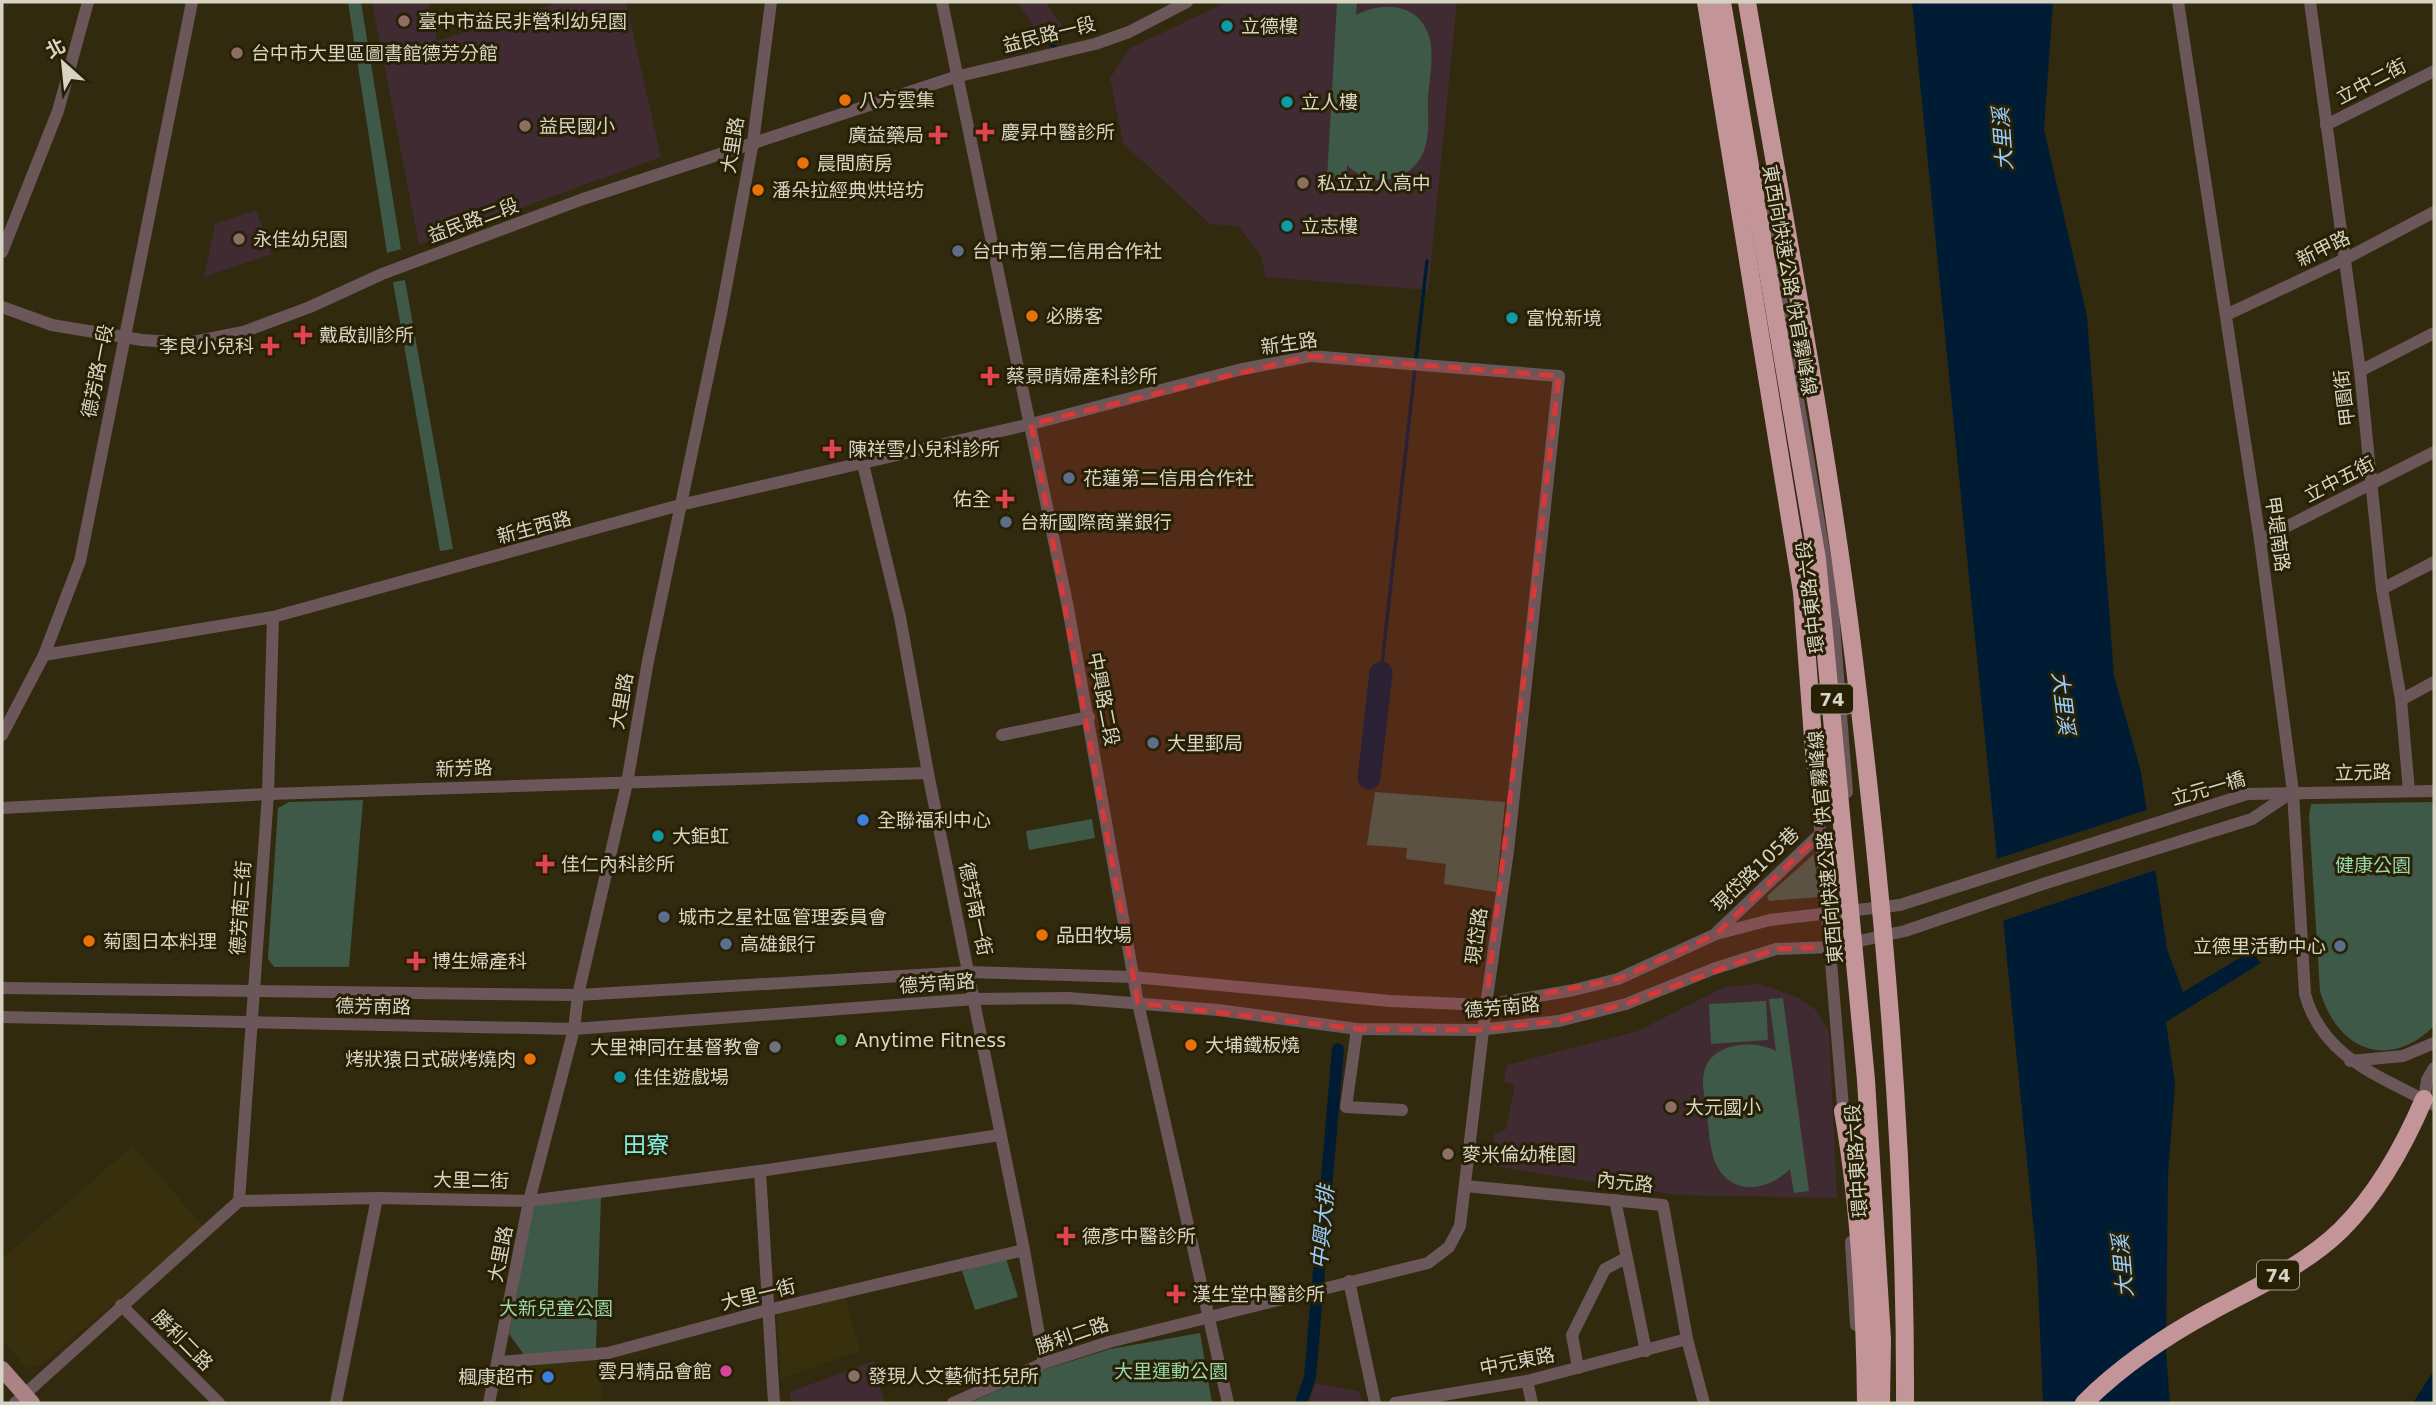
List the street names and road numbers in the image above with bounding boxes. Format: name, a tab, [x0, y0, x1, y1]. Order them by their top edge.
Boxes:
street label: 益民路一段	[1000, 12, 1098, 56]
street label: 立中二街	[2332, 54, 2410, 108]
street label: 大里路	[717, 115, 747, 175]
street label: 東西向快速公路 快官霧峰線	[1759, 163, 1821, 397]
street label: 益民路二段	[425, 193, 521, 247]
street label: 新甲路	[2293, 226, 2353, 270]
street label: 德芳路一段	[77, 322, 117, 420]
street label: 新生路	[1259, 328, 1319, 358]
street label: 甲園街	[2330, 368, 2358, 428]
street label: 立中五街	[2300, 452, 2378, 506]
street label: 甲堤南路	[2262, 495, 2294, 573]
street label: 新生西路	[494, 507, 574, 547]
street label: 環中東路六段	[1792, 539, 1828, 655]
street label: 中興路二段	[1084, 650, 1124, 748]
street label: 大里路	[605, 671, 637, 731]
road number: 74	[1811, 684, 1853, 714]
street label: 東西向快速公路 快官霧峰線	[1804, 729, 1846, 965]
street label: 新芳路	[435, 756, 493, 780]
street label: 立元路	[2334, 761, 2392, 783]
street label: 立元一橋	[2168, 767, 2248, 809]
street label: 現岱路105巷	[1707, 822, 1803, 916]
street label: 德芳南三街	[226, 860, 254, 956]
street label: 德芳南一街	[955, 860, 997, 958]
street label: 現岱路	[1461, 906, 1491, 966]
street label: 德芳南路	[898, 969, 976, 997]
street label: 德芳南路	[1463, 993, 1541, 1021]
street label: 德芳南路	[335, 994, 411, 1018]
street label: 環中東路六段	[1841, 1103, 1871, 1219]
street label: 大里二街	[433, 1168, 509, 1192]
street label: 內元路	[1595, 1168, 1655, 1196]
street label: 大里路	[484, 1224, 516, 1284]
road number: 74	[2257, 1260, 2299, 1290]
street label: 大里一街	[718, 1274, 798, 1314]
street label: 勝利二路	[148, 1305, 218, 1375]
street label: 勝利二路	[1032, 1312, 1112, 1358]
street label: 中元東路	[1478, 1343, 1556, 1379]

